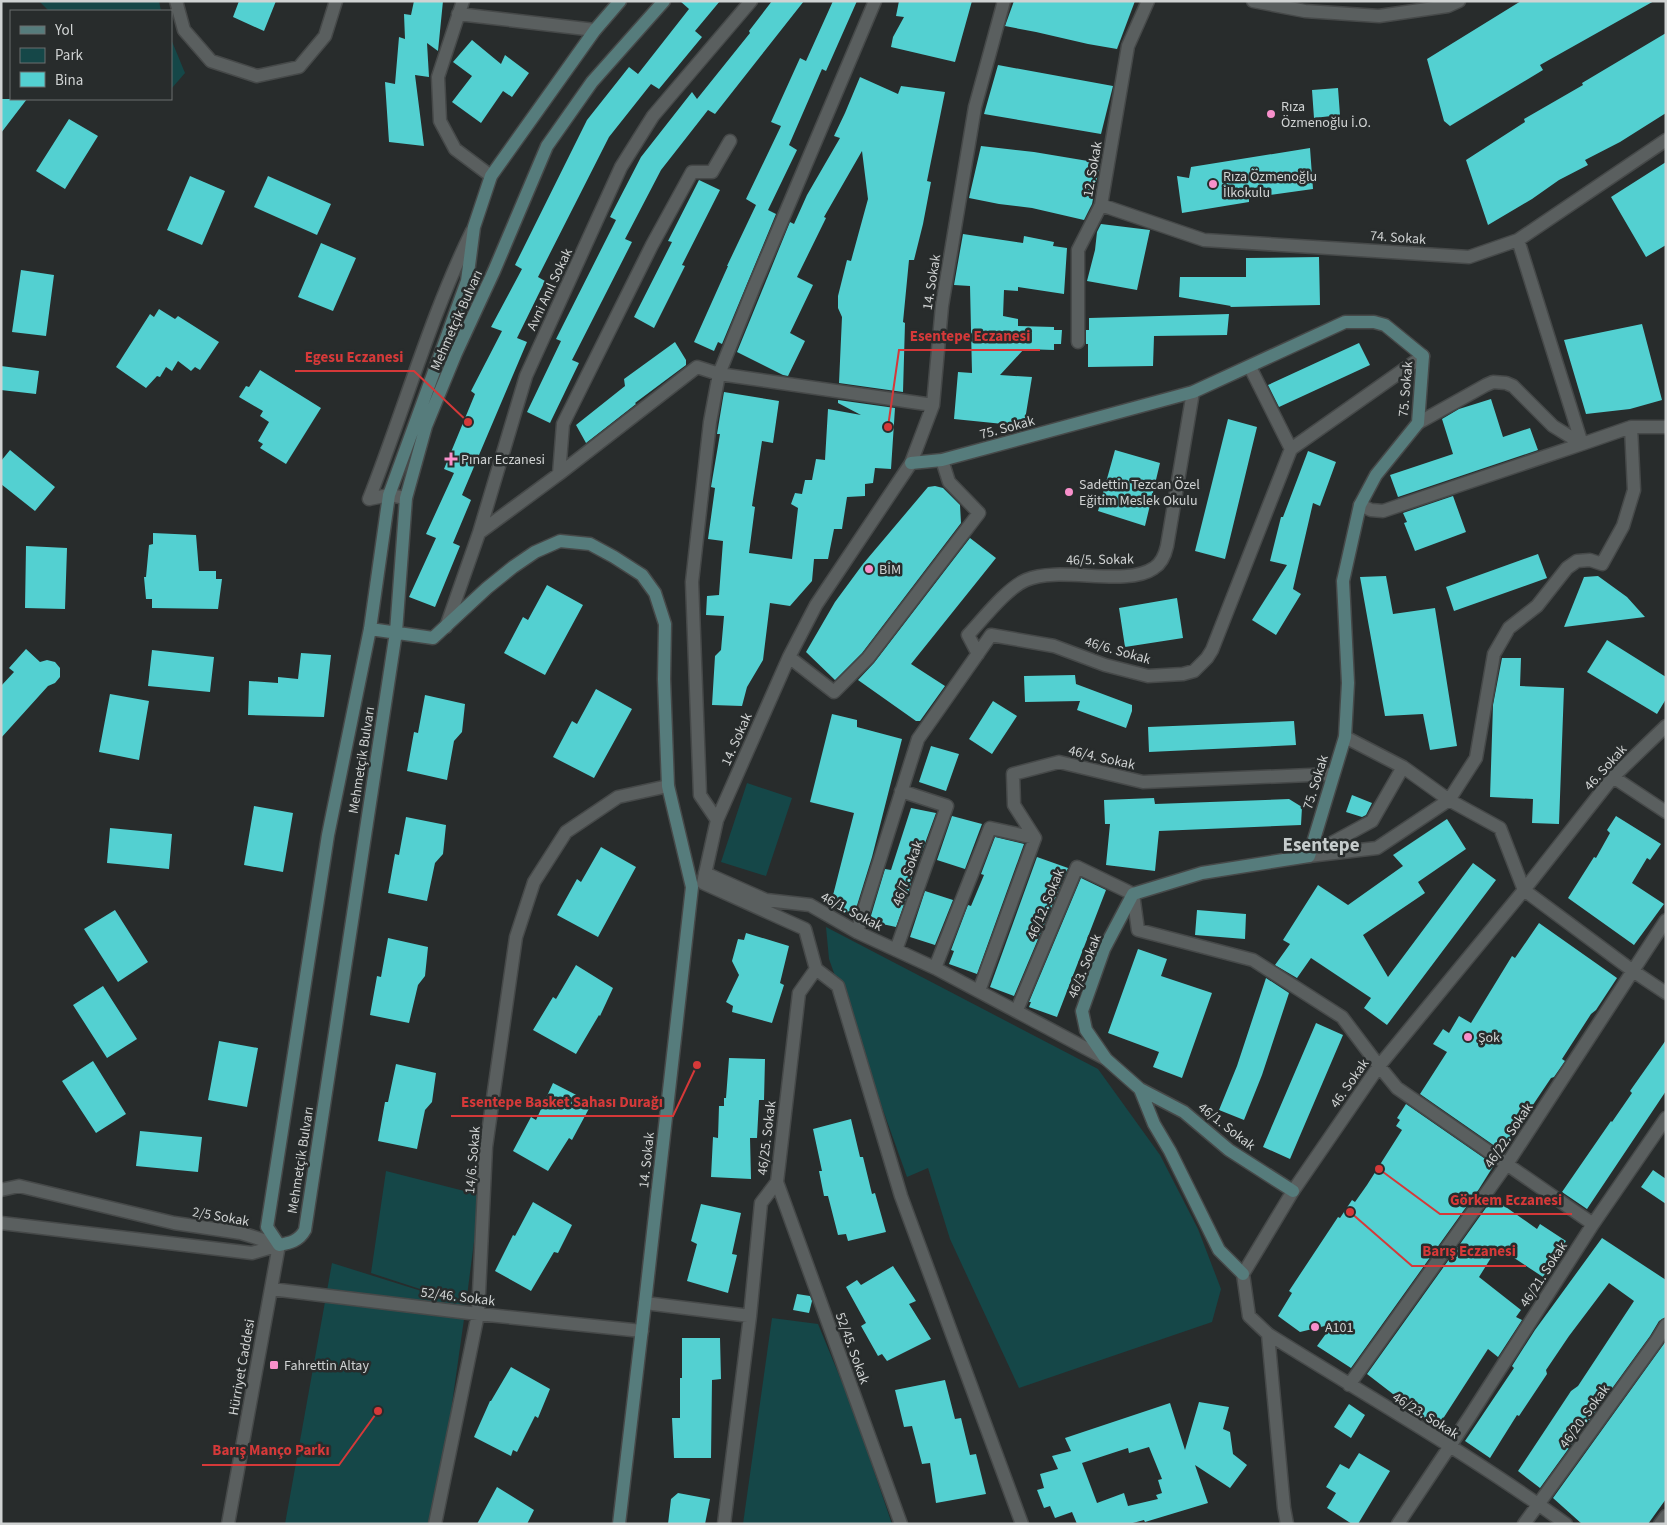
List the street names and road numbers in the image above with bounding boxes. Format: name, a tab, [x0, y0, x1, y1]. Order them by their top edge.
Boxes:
street label: 12. Sokak	[1078, 140, 1108, 199]
street label: 74. Sokak	[1369, 226, 1427, 250]
street label: Avni Anıl Sokak	[522, 245, 578, 334]
street label: 14. Sokak	[918, 253, 946, 311]
street label: Mehmetçik Bulvarı	[426, 267, 488, 374]
street label: 75. Sokak	[1394, 360, 1418, 418]
street label: 75. Sokak	[978, 411, 1037, 445]
street label: 46/5. Sokak	[1066, 549, 1134, 571]
street label: 46/6. Sokak	[1082, 632, 1153, 670]
street label: Mehmetçik Bulvarı	[344, 705, 380, 815]
street label: 14. Sokak	[716, 710, 757, 769]
street label: 46. Sokak	[1580, 740, 1632, 795]
street label: 46/4. Sokak	[1066, 741, 1137, 775]
street label: 75. Sokak	[1298, 753, 1334, 812]
street label: 46/7. Sokak	[887, 838, 928, 909]
street label: 46/12. Sokak	[1022, 866, 1070, 943]
street label: 46/1. Sokak	[817, 887, 886, 937]
street label: 46/3. Sokak	[1063, 931, 1107, 1002]
street label: 46. Sokak	[1326, 1055, 1374, 1112]
street label: 46/1. Sokak	[1193, 1098, 1259, 1156]
street label: 46/22. Sokak	[1480, 1099, 1538, 1172]
street label: 46/25. Sokak	[753, 1100, 781, 1176]
street label: Mehmetçik Bulvarı	[283, 1105, 319, 1215]
street label: 14/6. Sokak	[460, 1125, 486, 1195]
street label: 14. Sokak	[634, 1131, 660, 1189]
street label: 2/5 Sokak	[191, 1202, 251, 1232]
street label: 46/21. Sokak	[1515, 1238, 1573, 1311]
street label: 52/46. Sokak	[420, 1283, 496, 1311]
street label: 52/45. Sokak	[830, 1310, 874, 1387]
street label: Hürriyet Caddesi	[224, 1317, 260, 1417]
street label: 46/20. Sokak	[1555, 1380, 1615, 1453]
street label: 46/23. Sokak	[1388, 1388, 1463, 1444]

